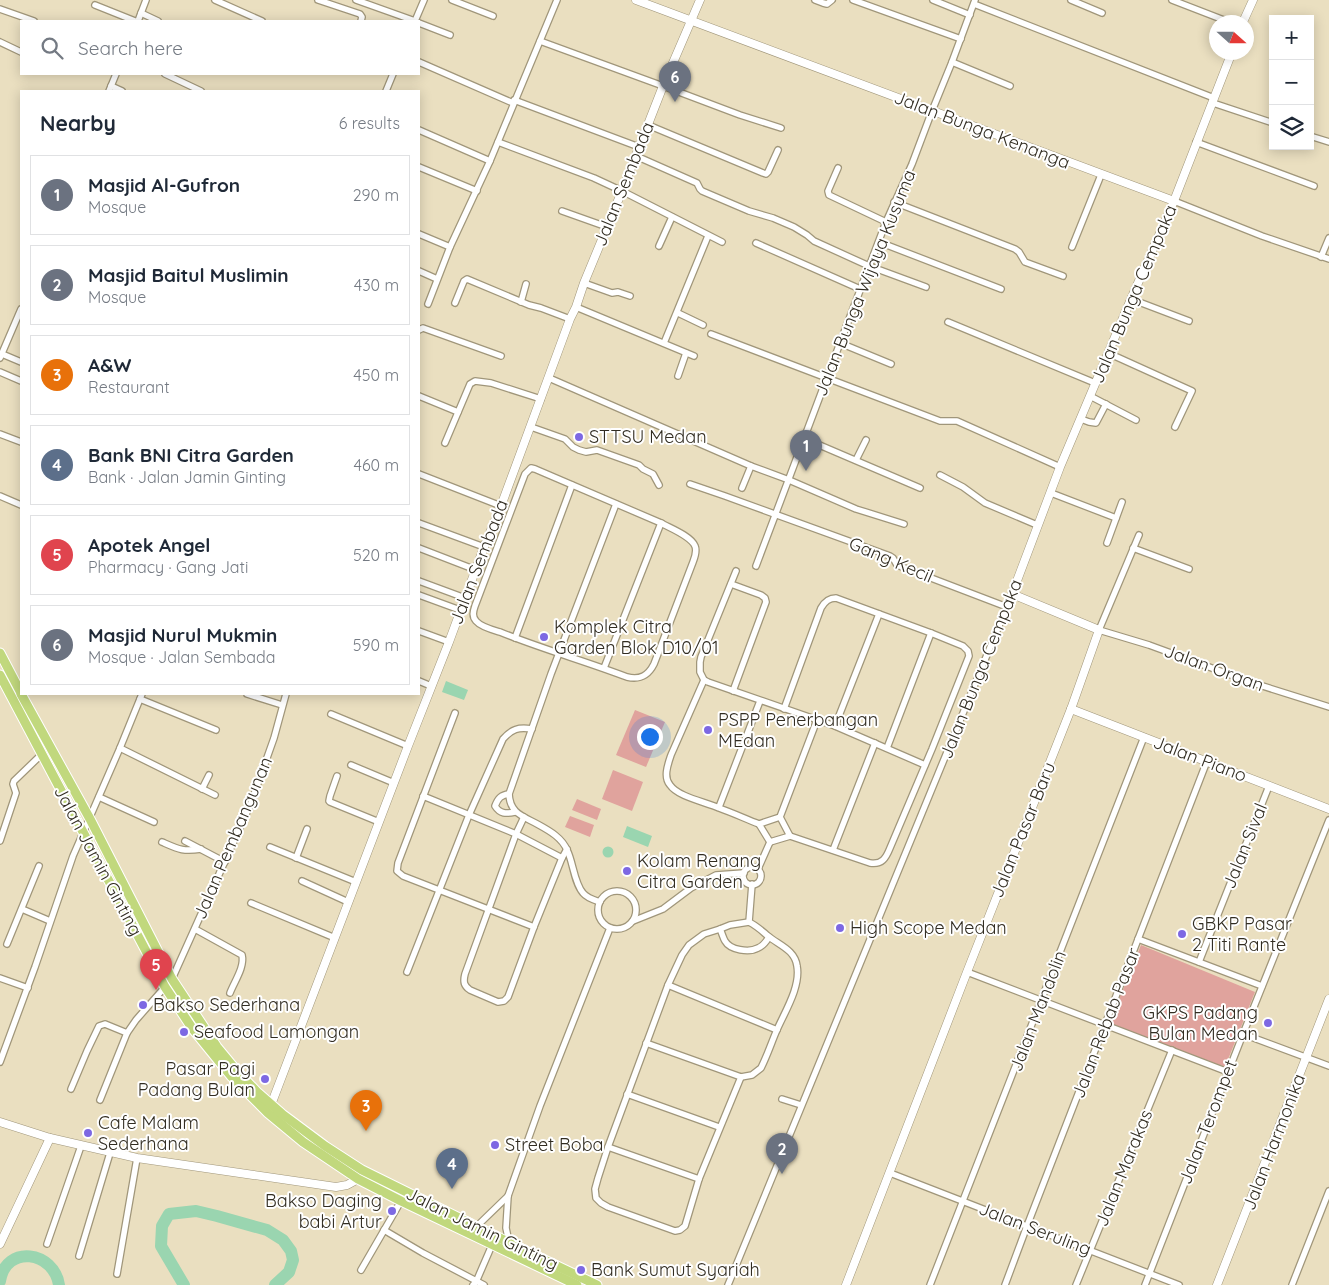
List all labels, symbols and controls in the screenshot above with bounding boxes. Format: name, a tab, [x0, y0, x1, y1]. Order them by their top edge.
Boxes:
north arrow	[1209, 15, 1254, 60]
map controls	[1269, 15, 1314, 150]
button: +	[1269, 15, 1314, 60]
search box	[20, 20, 420, 75]
icon: search	[38, 34, 66, 62]
text: Search here	[78, 36, 183, 60]
button: −	[1269, 60, 1314, 105]
pin: 6	[659, 61, 691, 102]
street label: Jalan Bunga Kenanga	[891, 85, 1073, 174]
button: layers	[1269, 105, 1314, 150]
text: Nearby	[40, 110, 116, 136]
text: 6 results	[339, 113, 400, 133]
street label: Jalan Sembada	[588, 118, 659, 249]
street label: Jalan Bunga Wijaya Kusuma	[809, 166, 921, 399]
text: Masjid Al-Gufron	[88, 173, 240, 197]
text: 1	[54, 185, 60, 205]
text: 290 m	[353, 185, 399, 205]
text: Mosque	[88, 197, 146, 217]
street label: Jalan Bunga Cempaka	[1086, 201, 1182, 386]
text: Masjid Baitul Muslimin	[88, 263, 289, 287]
text: 2	[52, 275, 62, 295]
text: 430 m	[354, 275, 399, 295]
text: Mosque	[88, 287, 146, 307]
text: A&W	[88, 353, 132, 377]
text: 3	[53, 365, 61, 385]
text: 450 m	[353, 365, 399, 385]
text: Restaurant	[88, 377, 170, 397]
place label: STTSU Medan	[589, 425, 707, 448]
pin: 1	[790, 430, 822, 471]
marker: STTSU Medan	[573, 431, 585, 443]
text: Bank BNI Citra Garden	[88, 443, 294, 467]
text: 4	[52, 455, 62, 475]
text: 460 m	[353, 455, 399, 475]
text: Bank · Jalan Jamin Ginting	[88, 467, 286, 487]
street label: Jalan Sembada	[444, 496, 513, 628]
street label: Gang Kecil	[846, 531, 937, 588]
text: Apotek Angel	[88, 533, 211, 557]
text: 5	[52, 545, 62, 565]
text: 520 m	[353, 545, 399, 565]
text: Pharmacy · Gang Jati	[88, 557, 248, 577]
street label: Jalan Bunga Cempaka	[934, 576, 1027, 762]
place label: Komplek Citra Garden Blok D10/01	[554, 615, 719, 659]
text: Masjid Nurul Mukmin	[88, 623, 277, 647]
marker: Komplek Citra Garden Blok D10/01	[538, 631, 550, 643]
text: 6	[53, 635, 61, 655]
text: 590 m	[353, 635, 399, 655]
street label: Jalan Organ	[1161, 639, 1267, 696]
text: Mosque · Jalan Sembada	[88, 647, 275, 667]
place label: PSPP Penerbangan MEdan	[718, 708, 878, 752]
your location	[637, 724, 663, 750]
marker: PSPP Penerbangan MEdan	[702, 724, 714, 736]
street label: Jalan Piano	[1150, 730, 1250, 787]
street label: Jalan Pembangunan	[188, 753, 277, 922]
street label: Jalan Pasar Baru	[985, 759, 1060, 901]
street label: Jalan Jamin Ginting	[49, 782, 148, 940]
street label: Jalan Sival	[1217, 800, 1272, 892]
place label: Kolam Renang Citra Garden	[637, 849, 761, 893]
marker: Kolam Renang Citra Garden	[621, 865, 633, 877]
place label: GBKP Pasar 2 Titi Rante	[1192, 912, 1292, 956]
place label: High Scope Medan	[850, 916, 1007, 939]
marker: High Scope Medan	[834, 922, 846, 934]
marker: GBKP Pasar 2 Titi Rante	[1176, 928, 1188, 940]
street label: Jalan Rebab Pasar	[1066, 944, 1145, 1101]
street label: Jalan Mandolin	[1004, 947, 1071, 1075]
pin: 5	[140, 949, 172, 990]
place label: Bakso Sederhana	[153, 993, 300, 1016]
marker: Bakso Sederhana	[137, 999, 149, 1011]
place label: GKPS Padang Bulan Medan	[1143, 1001, 1258, 1045]
marker: GKPS Padang Bulan Medan	[1262, 1017, 1274, 1029]
place label: Seafood Lamongan	[194, 1020, 359, 1043]
marker: Seafood Lamongan	[178, 1026, 190, 1038]
street label: Jalan Terompet	[1173, 1056, 1242, 1187]
place label: Pasar Pagi Padang Bulan	[138, 1057, 255, 1101]
street label: Jalan Harmonika	[1237, 1070, 1310, 1213]
marker: Pasar Pagi Padang Bulan	[259, 1073, 271, 1085]
pin: 3	[350, 1090, 382, 1131]
street label: Jalan Marakas	[1090, 1106, 1157, 1230]
place label: Cafe Malam Sederhana	[98, 1111, 199, 1155]
marker: Cafe Malam Sederhana	[82, 1127, 94, 1139]
place label: Street Boba	[505, 1133, 604, 1156]
pin: 2	[766, 1133, 798, 1174]
marker: Street Boba	[489, 1139, 501, 1151]
pin: 4	[436, 1148, 468, 1189]
street label: Jalan Jamin Ginting	[402, 1182, 562, 1275]
place label: Bakso Daging babi Artur	[265, 1189, 382, 1233]
street label: Jalan Seruling	[976, 1197, 1095, 1261]
marker: Bakso Daging babi Artur	[386, 1205, 398, 1217]
place label: Bank Sumut Syariah	[591, 1258, 760, 1281]
marker: Bank Sumut Syariah	[575, 1264, 587, 1276]

